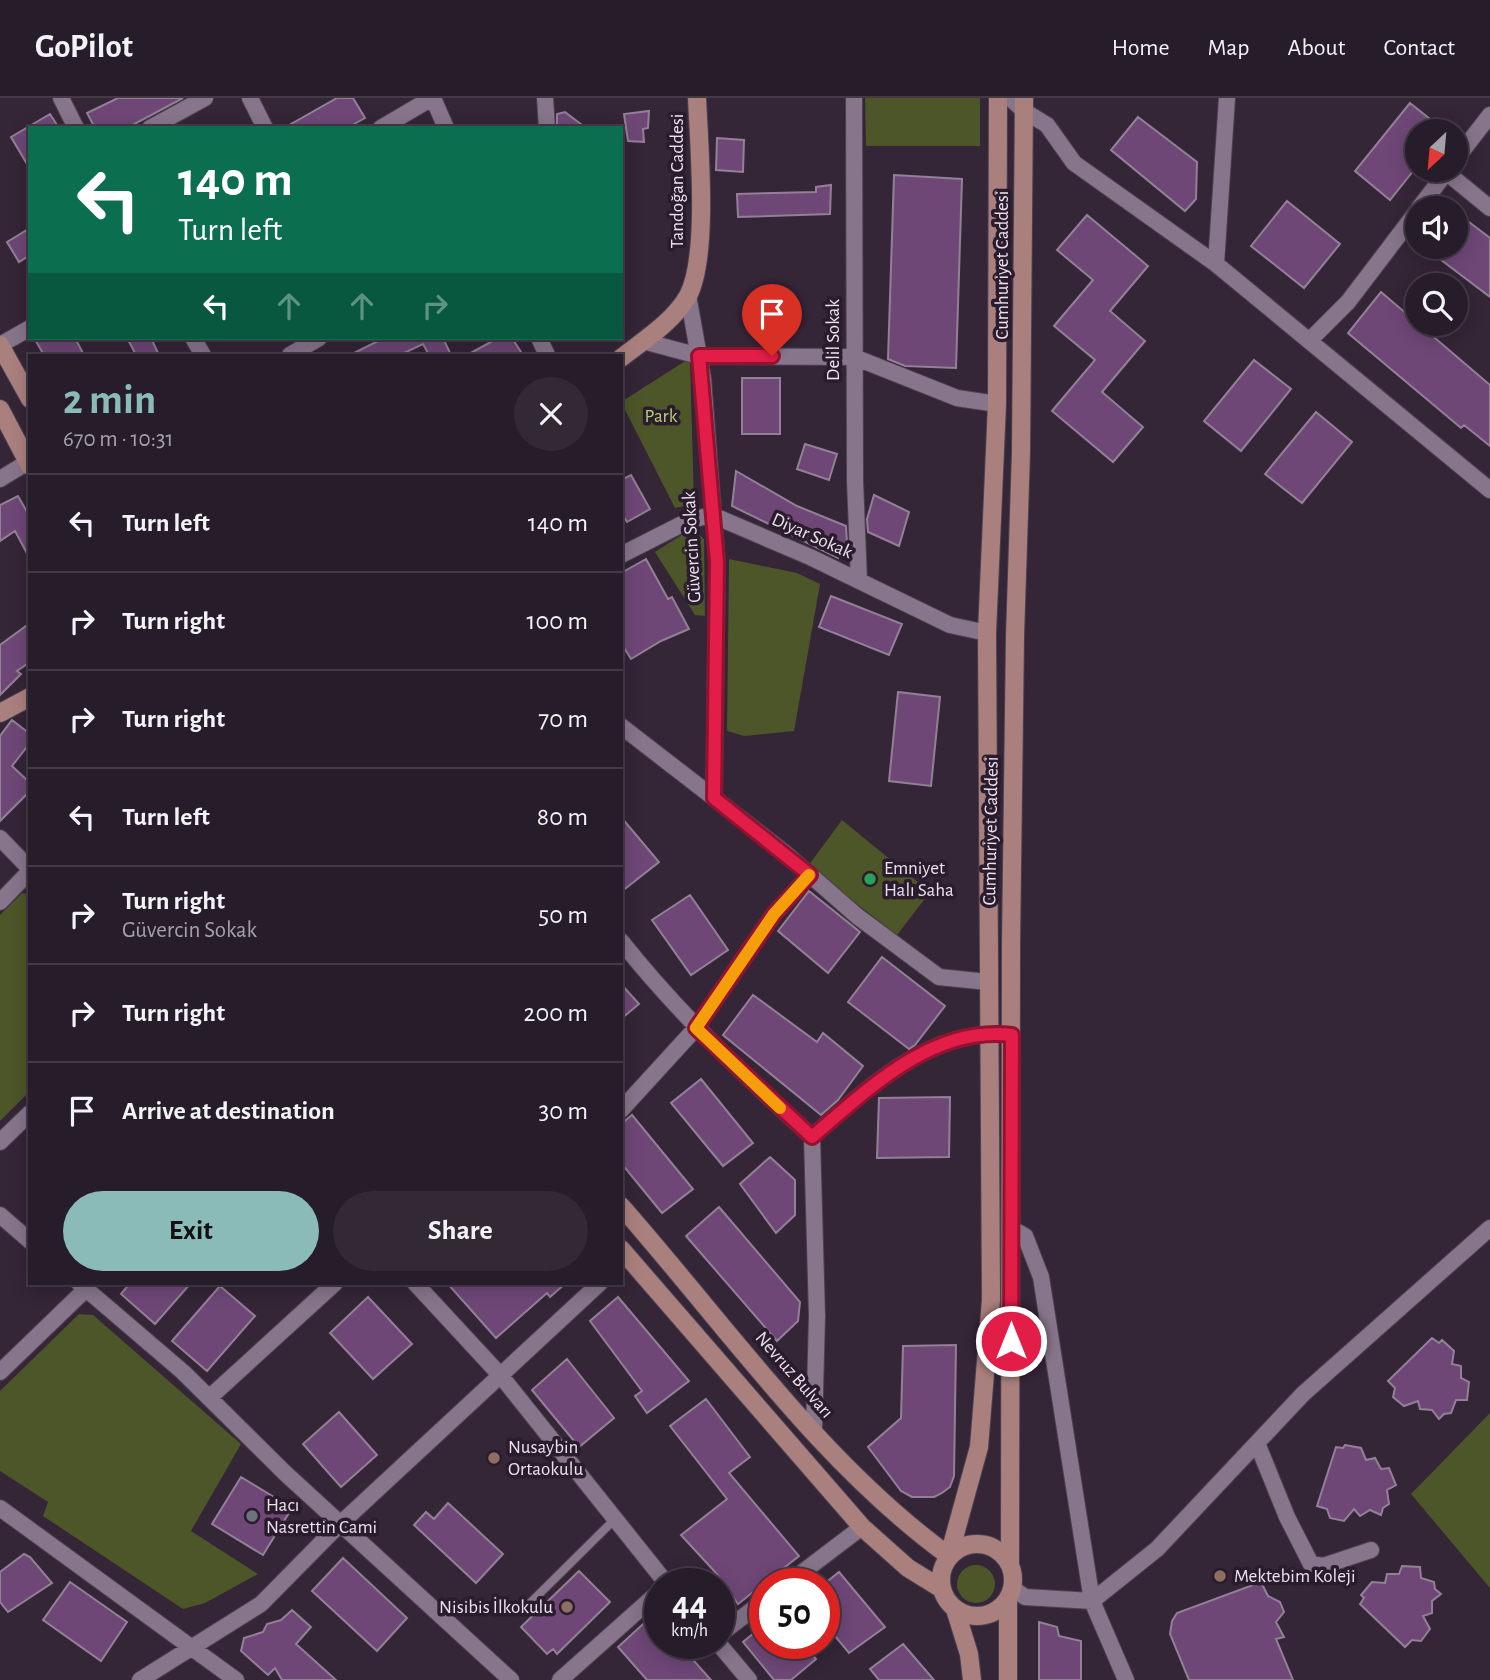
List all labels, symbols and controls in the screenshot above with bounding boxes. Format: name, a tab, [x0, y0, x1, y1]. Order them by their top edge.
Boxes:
text: GoPilot	[35, 31, 133, 64]
text: Home	[1112, 36, 1170, 60]
text: Map	[1208, 36, 1250, 60]
text: About	[1288, 36, 1345, 60]
text: Contact	[1383, 36, 1455, 60]
street label: Tandoğan Caddesi	[668, 114, 687, 248]
north arrow	[1405, 119, 1468, 182]
map controls	[1405, 119, 1468, 336]
icon: left	[63, 154, 154, 245]
text: 140 m	[178, 156, 293, 205]
street label: Cumhuriyet Caddesi	[993, 191, 1012, 339]
button: sound	[1405, 196, 1468, 259]
text: Turn left	[178, 214, 282, 246]
button: search	[1405, 273, 1468, 336]
pin	[742, 284, 802, 356]
icon: left	[197, 287, 235, 325]
icon: ahead	[270, 287, 308, 325]
icon: ahead	[343, 287, 381, 325]
icon: right	[416, 287, 454, 325]
icon: arrive	[753, 295, 791, 333]
street label: Delil Sokak	[824, 299, 843, 381]
button: close	[514, 377, 588, 451]
text: 2 min	[63, 379, 156, 421]
park label: Park	[645, 407, 678, 426]
text: 670 m · 10:31	[63, 428, 173, 451]
street label: Güvercin Sokak	[680, 490, 704, 603]
icon: left	[63, 504, 101, 542]
text: Turn left	[122, 510, 210, 536]
text: 140 m	[528, 510, 588, 536]
street label: Diyar Sokak	[769, 510, 856, 562]
icon: right	[63, 602, 101, 640]
text: Turn right	[122, 608, 225, 634]
text: 100 m	[527, 608, 588, 634]
icon: right	[63, 700, 101, 738]
text: Turn right	[122, 706, 225, 732]
text: 70 m	[538, 706, 588, 732]
street label: Cumhuriyet Caddesi	[980, 756, 1002, 906]
icon: left	[63, 798, 101, 836]
text: Turn left	[122, 804, 210, 830]
text: 80 m	[537, 804, 588, 830]
place label: Emniyet Halı Saha	[884, 859, 954, 900]
marker: Emniyet Halı Saha	[862, 871, 878, 887]
text: Turn right	[122, 888, 225, 914]
icon: right	[63, 896, 101, 934]
text: 50 m	[538, 902, 588, 928]
text: Güvercin Sokak	[122, 919, 257, 942]
icon: right	[63, 994, 101, 1032]
text: Turn right	[122, 1000, 225, 1026]
text: 200 m	[524, 1000, 588, 1026]
icon: arrive	[63, 1092, 101, 1130]
text: Arrive at destination	[122, 1098, 335, 1124]
text: 30 m	[538, 1098, 588, 1124]
button: Exit	[63, 1191, 319, 1271]
button: Share	[333, 1191, 588, 1271]
position arrow	[974, 1304, 1048, 1378]
street label: Nevruz Bulvarı	[751, 1328, 837, 1422]
place label: Nusaybin Ortaokulu	[508, 1438, 583, 1479]
marker: Nusaybin Ortaokulu	[486, 1450, 502, 1466]
place label: Hacı Nasrettin Cami	[266, 1496, 377, 1537]
marker: Hacı Nasrettin Cami	[244, 1508, 260, 1524]
place label: Mektebim Koleji	[1234, 1567, 1356, 1586]
speed limit sign: 50	[749, 1568, 840, 1659]
marker: Mektebim Koleji	[1212, 1568, 1228, 1584]
text: 44	[672, 1587, 707, 1622]
place label: Nisibis İlkokulu	[439, 1597, 553, 1617]
marker: Nisibis İlkokulu	[559, 1599, 575, 1615]
text: km/h	[671, 1622, 708, 1640]

